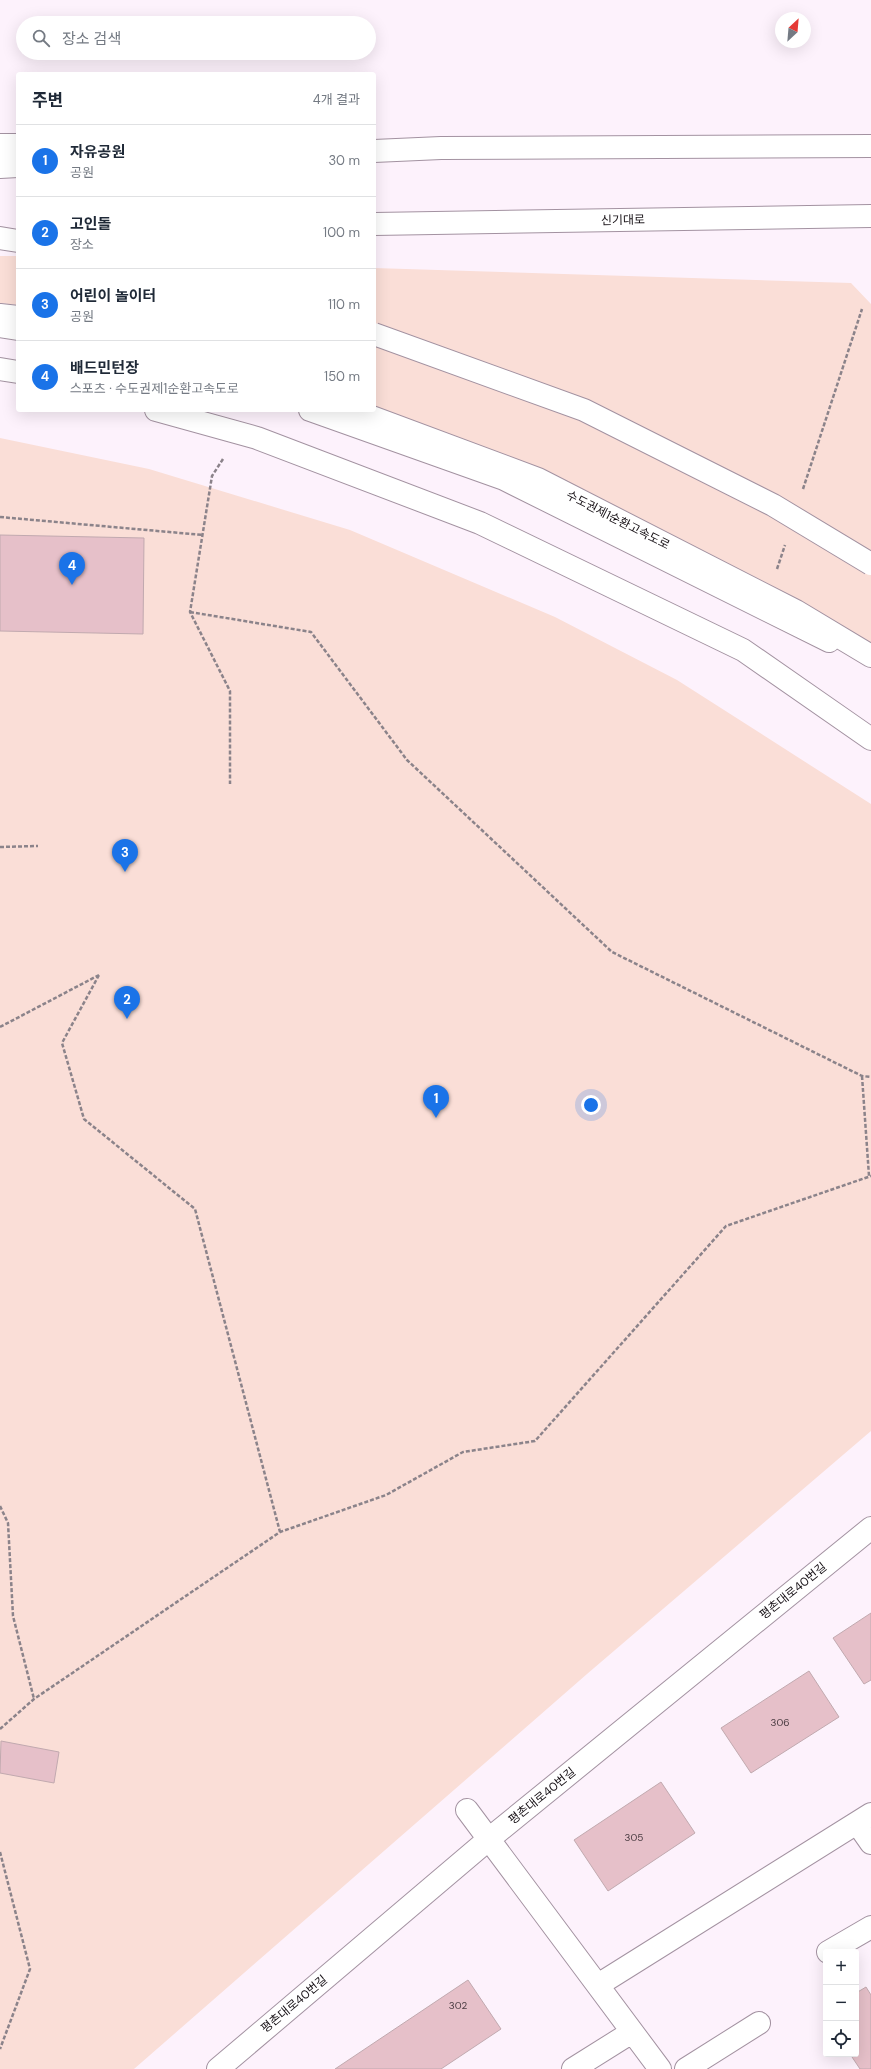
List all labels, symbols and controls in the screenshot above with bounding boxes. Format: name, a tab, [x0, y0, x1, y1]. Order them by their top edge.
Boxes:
north arrow	[775, 12, 811, 48]
search box	[16, 16, 376, 60]
icon: search	[30, 27, 52, 49]
text: 장소 검색	[62, 29, 121, 49]
text: 주변	[32, 89, 63, 111]
text: 4개 결과	[313, 91, 360, 108]
text: 자유공원	[70, 142, 125, 162]
text: 1	[43, 152, 47, 169]
text: 30 m	[328, 152, 360, 169]
text: 공원	[70, 164, 94, 181]
street label: 신기대로	[601, 212, 645, 228]
text: 고인돌	[70, 214, 111, 234]
text: 2	[41, 224, 49, 241]
text: 100 m	[323, 224, 360, 241]
text: 장소	[70, 236, 94, 253]
text: 어린이 놀이터	[70, 286, 156, 306]
text: 3	[41, 296, 49, 313]
text: 110 m	[328, 296, 360, 313]
text: 공원	[70, 308, 94, 325]
text: 배드민턴장	[70, 358, 139, 378]
text: 4	[41, 368, 49, 385]
text: 150 m	[324, 368, 360, 385]
text: 스포츠 · 수도권제1순환고속도로	[70, 380, 239, 397]
street label: 수도권제1순환고속도로	[564, 487, 672, 553]
pin: 4	[59, 552, 85, 585]
pin: 3	[112, 839, 138, 872]
pin: 2	[114, 986, 140, 1019]
pin: 1	[423, 1085, 449, 1118]
your location	[581, 1095, 601, 1115]
street label: 평촌대로40번길	[756, 1559, 830, 1623]
house number: 306	[770, 1716, 790, 1729]
street label: 평촌대로40번길	[505, 1764, 579, 1828]
house number: 305	[625, 1831, 643, 1844]
map controls	[823, 1949, 859, 2057]
button: +	[823, 1949, 859, 1985]
street label: 평촌대로40번길	[258, 1972, 330, 2036]
button: −	[823, 1985, 859, 2021]
house number: 302	[449, 1999, 467, 2012]
button: locate	[823, 2021, 859, 2057]

